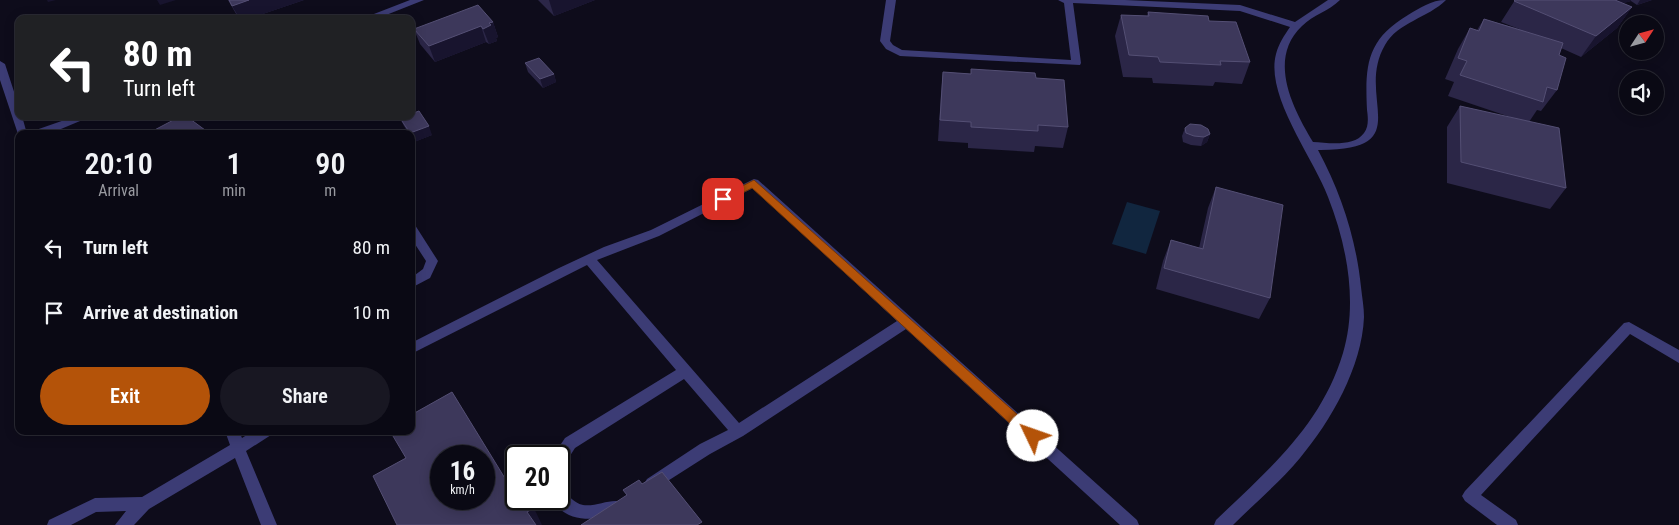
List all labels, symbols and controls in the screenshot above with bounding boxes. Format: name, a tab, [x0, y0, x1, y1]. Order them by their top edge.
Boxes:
north arrow	[1619, 15, 1664, 60]
map controls	[1619, 15, 1664, 115]
text: 80 m	[123, 34, 192, 75]
icon: left	[40, 35, 105, 100]
button: sound	[1619, 70, 1664, 115]
text: Turn left	[123, 76, 195, 101]
text: 20:10	[85, 146, 153, 181]
text: 1	[227, 146, 242, 181]
text: 90	[315, 146, 345, 181]
pin	[702, 178, 744, 220]
text: Arrival	[98, 181, 139, 200]
text: min	[222, 181, 246, 200]
text: m	[324, 181, 336, 200]
icon: arrive	[709, 185, 737, 213]
icon: left	[40, 234, 68, 262]
text: Turn left	[83, 236, 148, 259]
text: 80 m	[353, 236, 390, 259]
icon: arrive	[40, 299, 68, 327]
text: Arrive at destination	[83, 301, 238, 324]
text: 10 m	[353, 301, 390, 324]
button: Exit	[40, 367, 210, 425]
button: Share	[220, 367, 390, 425]
position arrow	[1006, 409, 1058, 461]
speed limit sign: 20	[505, 445, 570, 510]
text: 16	[450, 457, 475, 486]
text: km/h	[450, 483, 475, 497]

